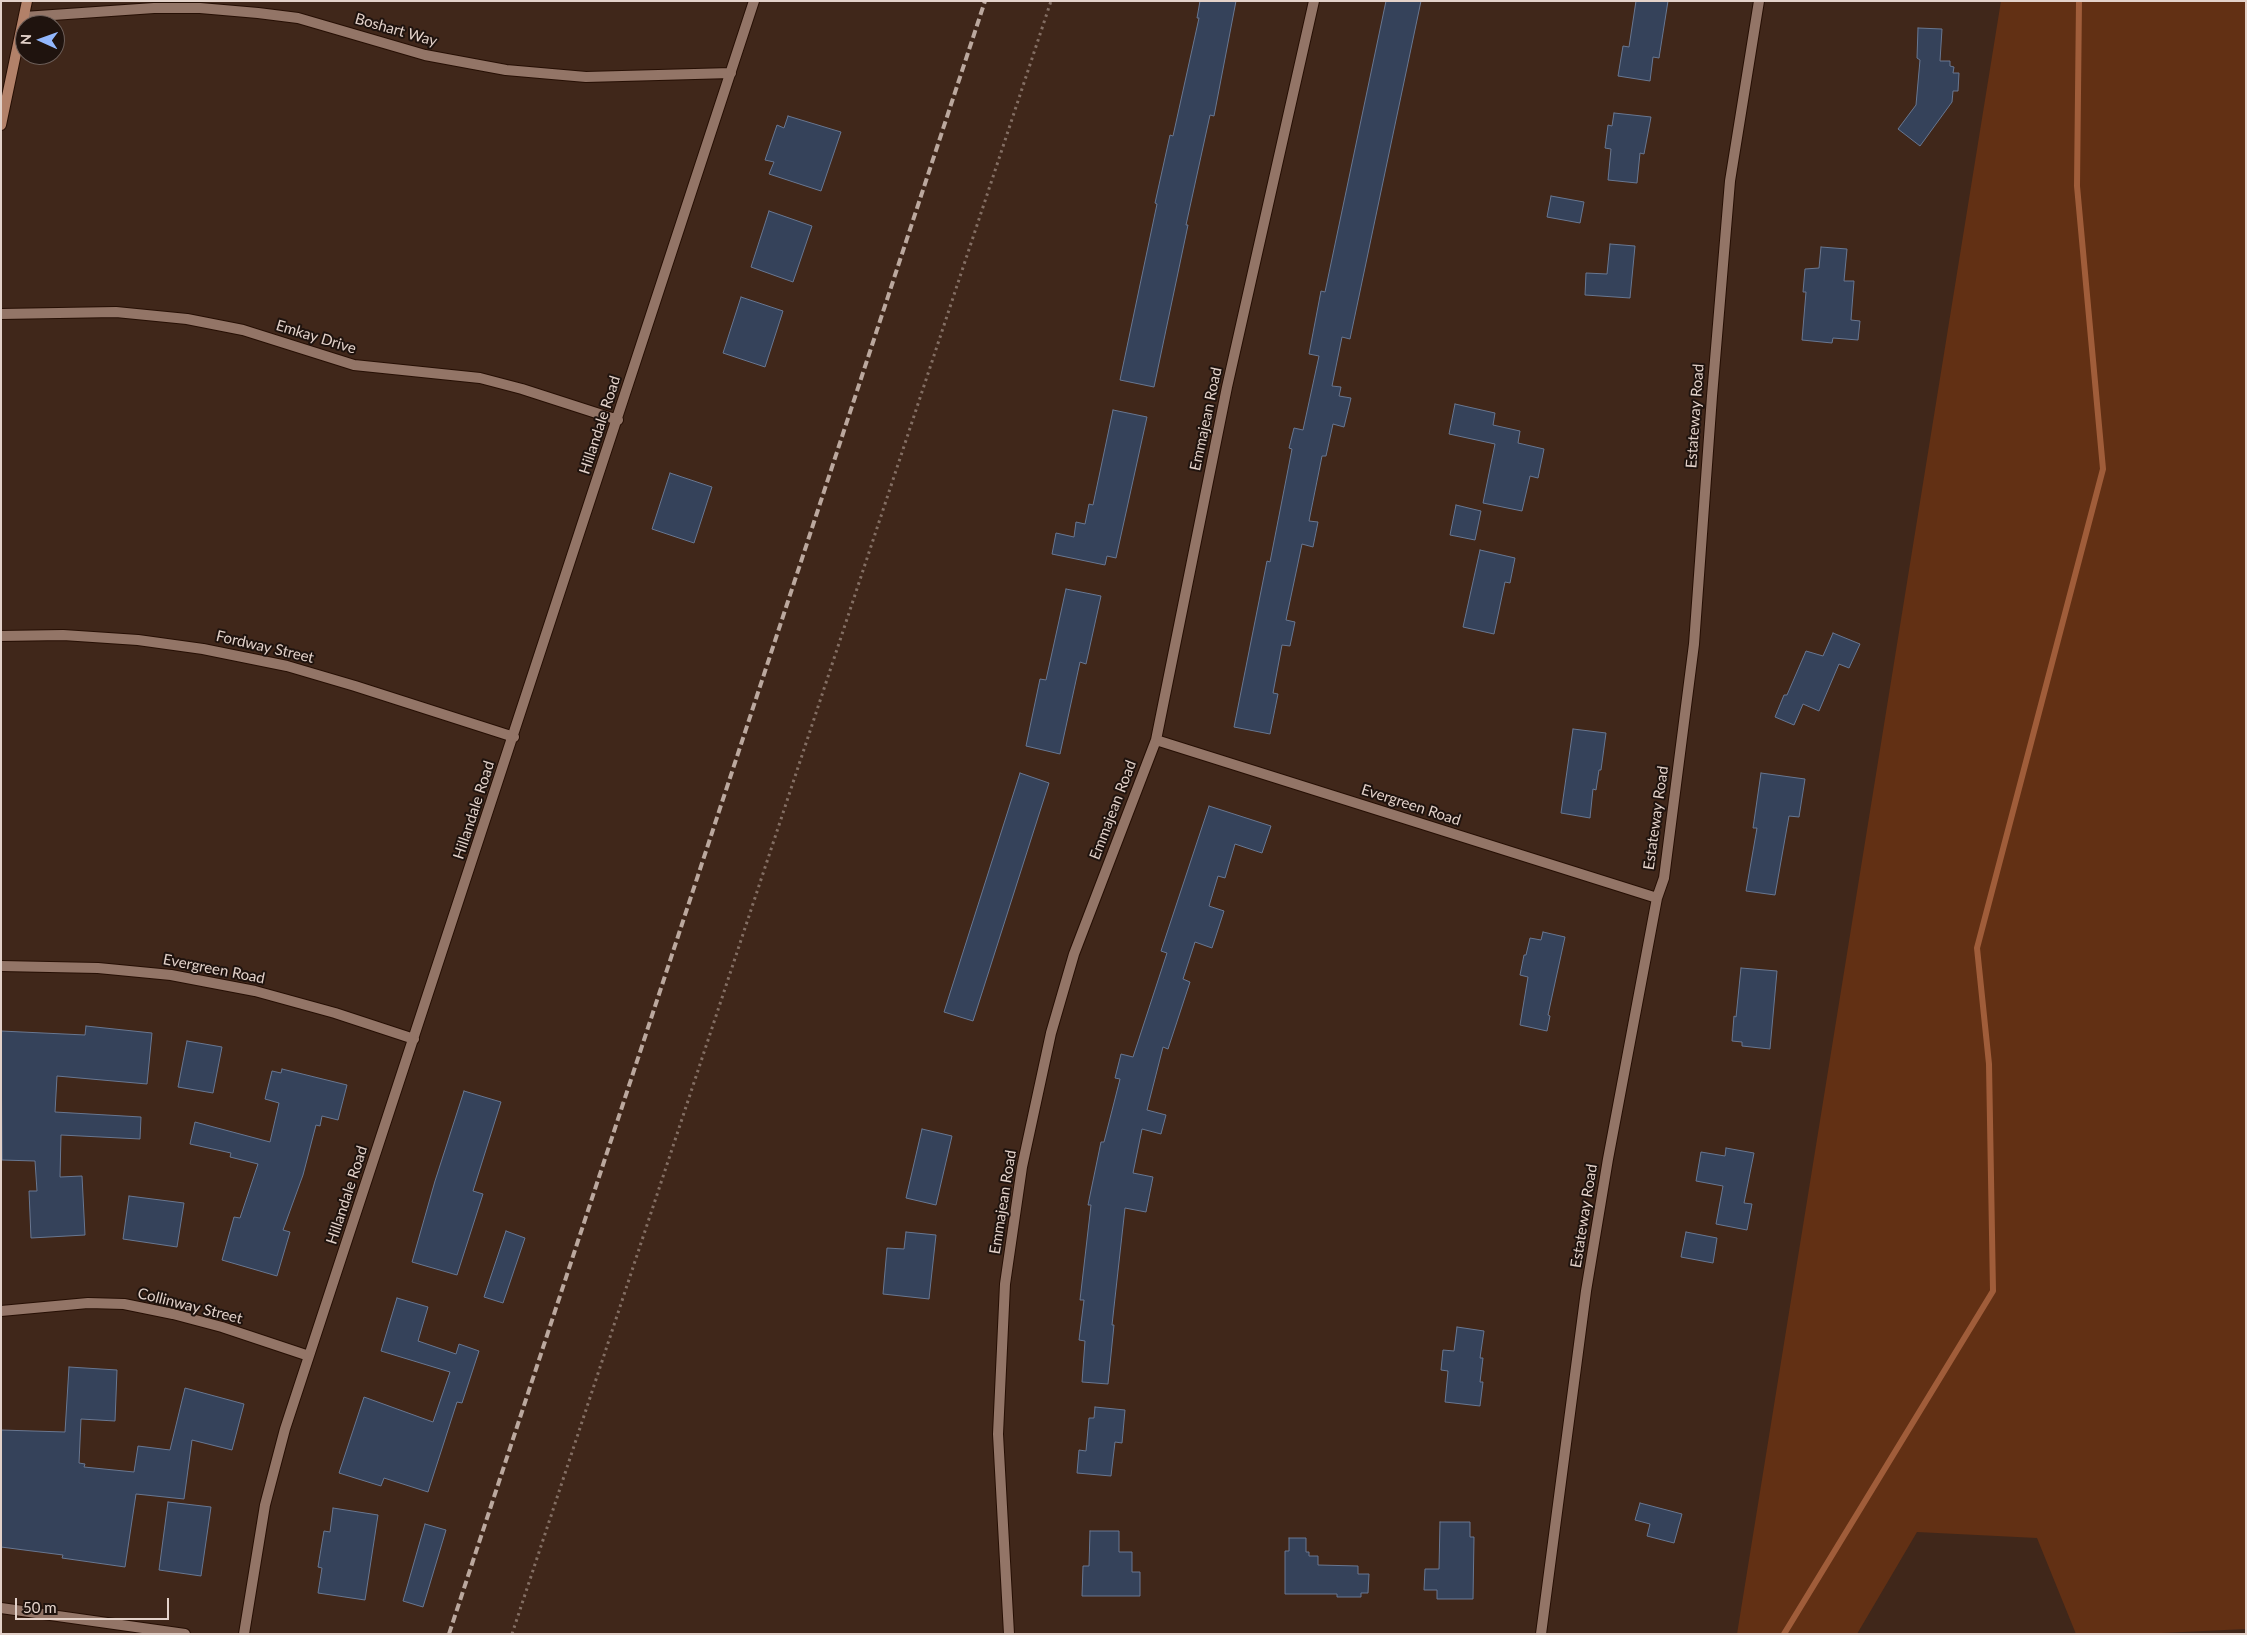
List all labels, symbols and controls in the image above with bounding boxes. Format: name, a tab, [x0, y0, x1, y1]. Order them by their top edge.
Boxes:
street label: Boshart Way	[353, 10, 439, 50]
north arrow	[15, 15, 65, 65]
text: N	[17, 34, 34, 45]
street label: Emkay Drive	[274, 316, 358, 358]
street label: Estateway Road	[1682, 363, 1708, 469]
street label: Emmajean Road	[1186, 366, 1226, 472]
street label: Hillandale Road	[576, 374, 624, 476]
street label: Fordway Street	[214, 627, 316, 667]
street label: Emmajean Road	[1086, 758, 1140, 862]
street label: Hillandale Road	[450, 759, 498, 861]
street label: Estateway Road	[1640, 765, 1672, 871]
street label: Evergreen Road	[1359, 780, 1463, 830]
street label: Evergreen Road	[162, 950, 266, 988]
street label: Hillandale Road	[323, 1144, 371, 1246]
street label: Emmajean Road	[986, 1149, 1020, 1255]
street label: Estateway Road	[1567, 1163, 1601, 1269]
street label: Collinway Street	[136, 1284, 244, 1328]
scale bar	[18, 1588, 171, 1620]
text: 50 m	[23, 1598, 57, 1616]

